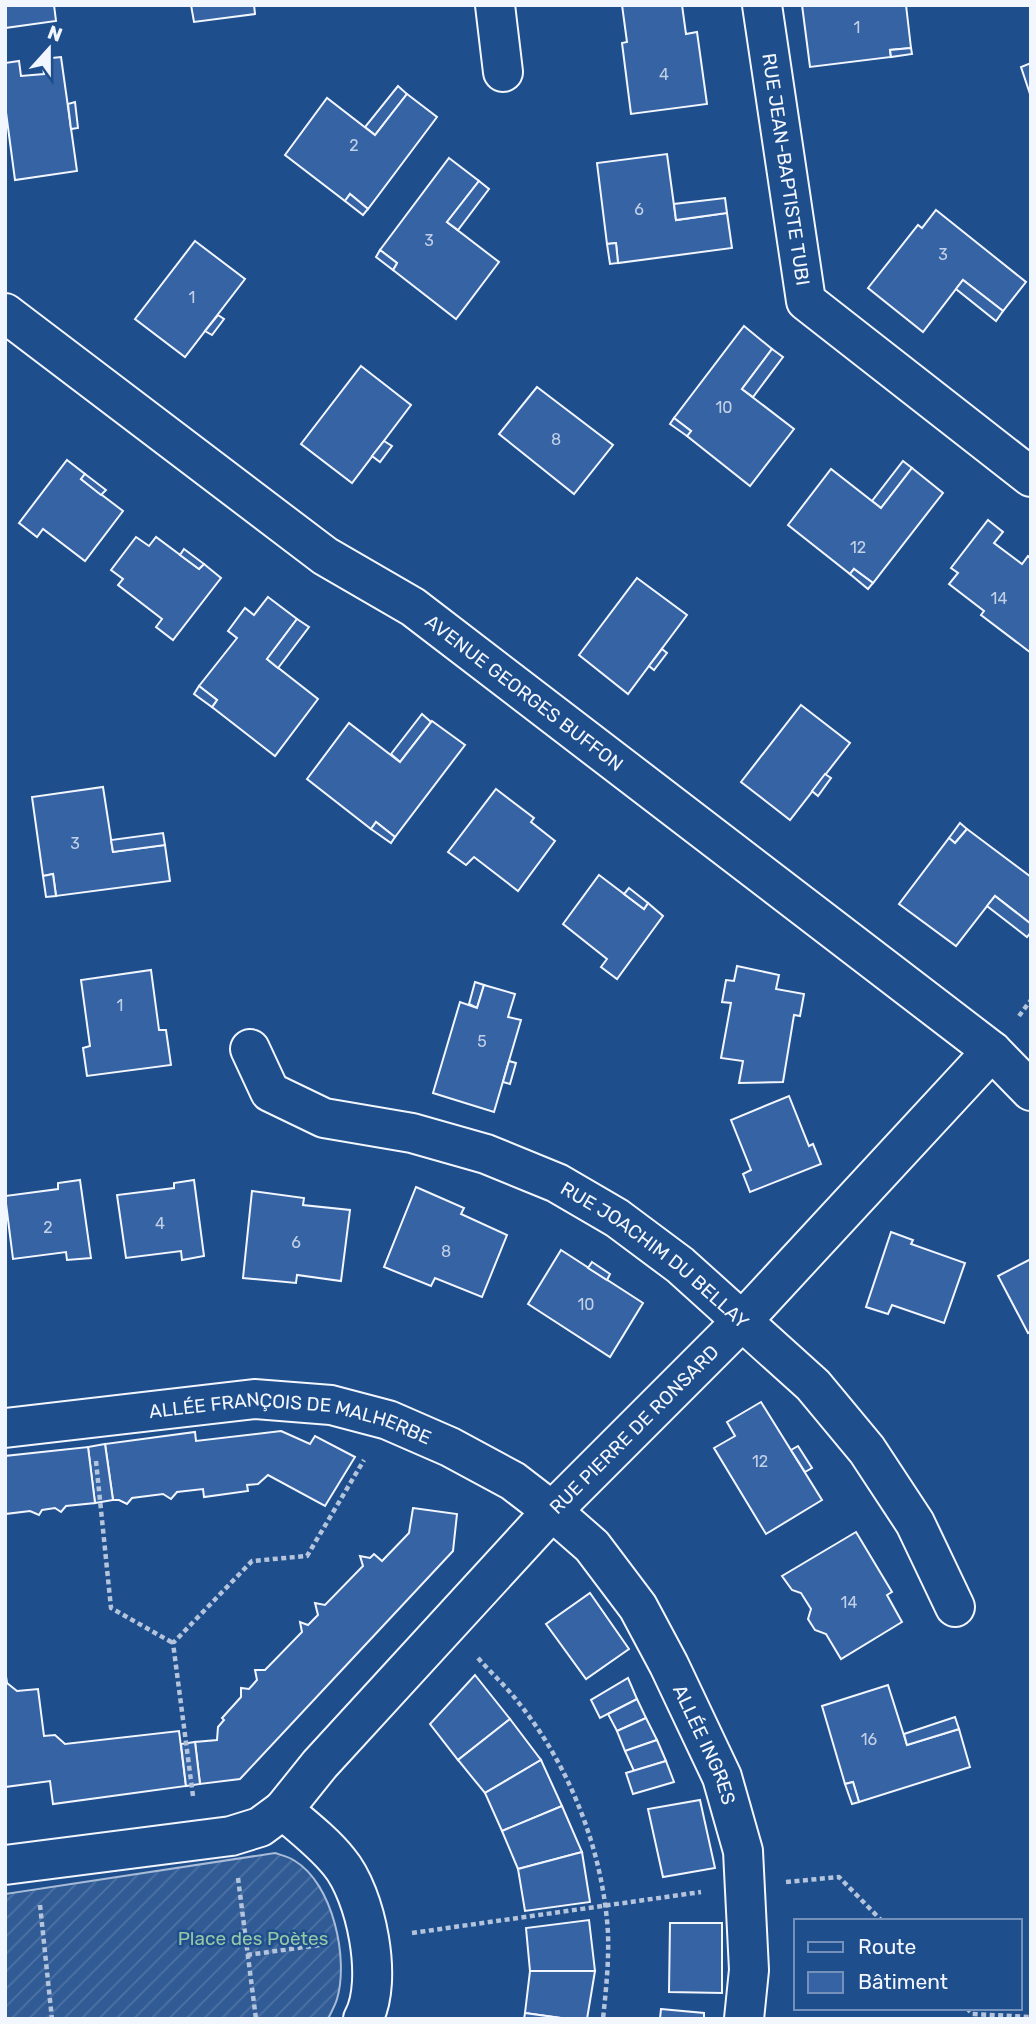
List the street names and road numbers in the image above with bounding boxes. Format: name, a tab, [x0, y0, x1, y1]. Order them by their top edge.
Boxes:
street label: RUE JEAN-BAPTISTE TUBI	[757, 52, 815, 287]
street label: AVENUE GEORGES BUFFON	[421, 610, 628, 776]
street label: RUE JOACHIM DU BELLAY	[557, 1177, 753, 1334]
street label: RUE PIERRE DE RONSARD	[545, 1340, 723, 1519]
street label: ALLÉE FRANÇOIS DE MALHERBE	[148, 1387, 435, 1449]
street label: ALLÉE INGRES	[668, 1681, 740, 1807]

